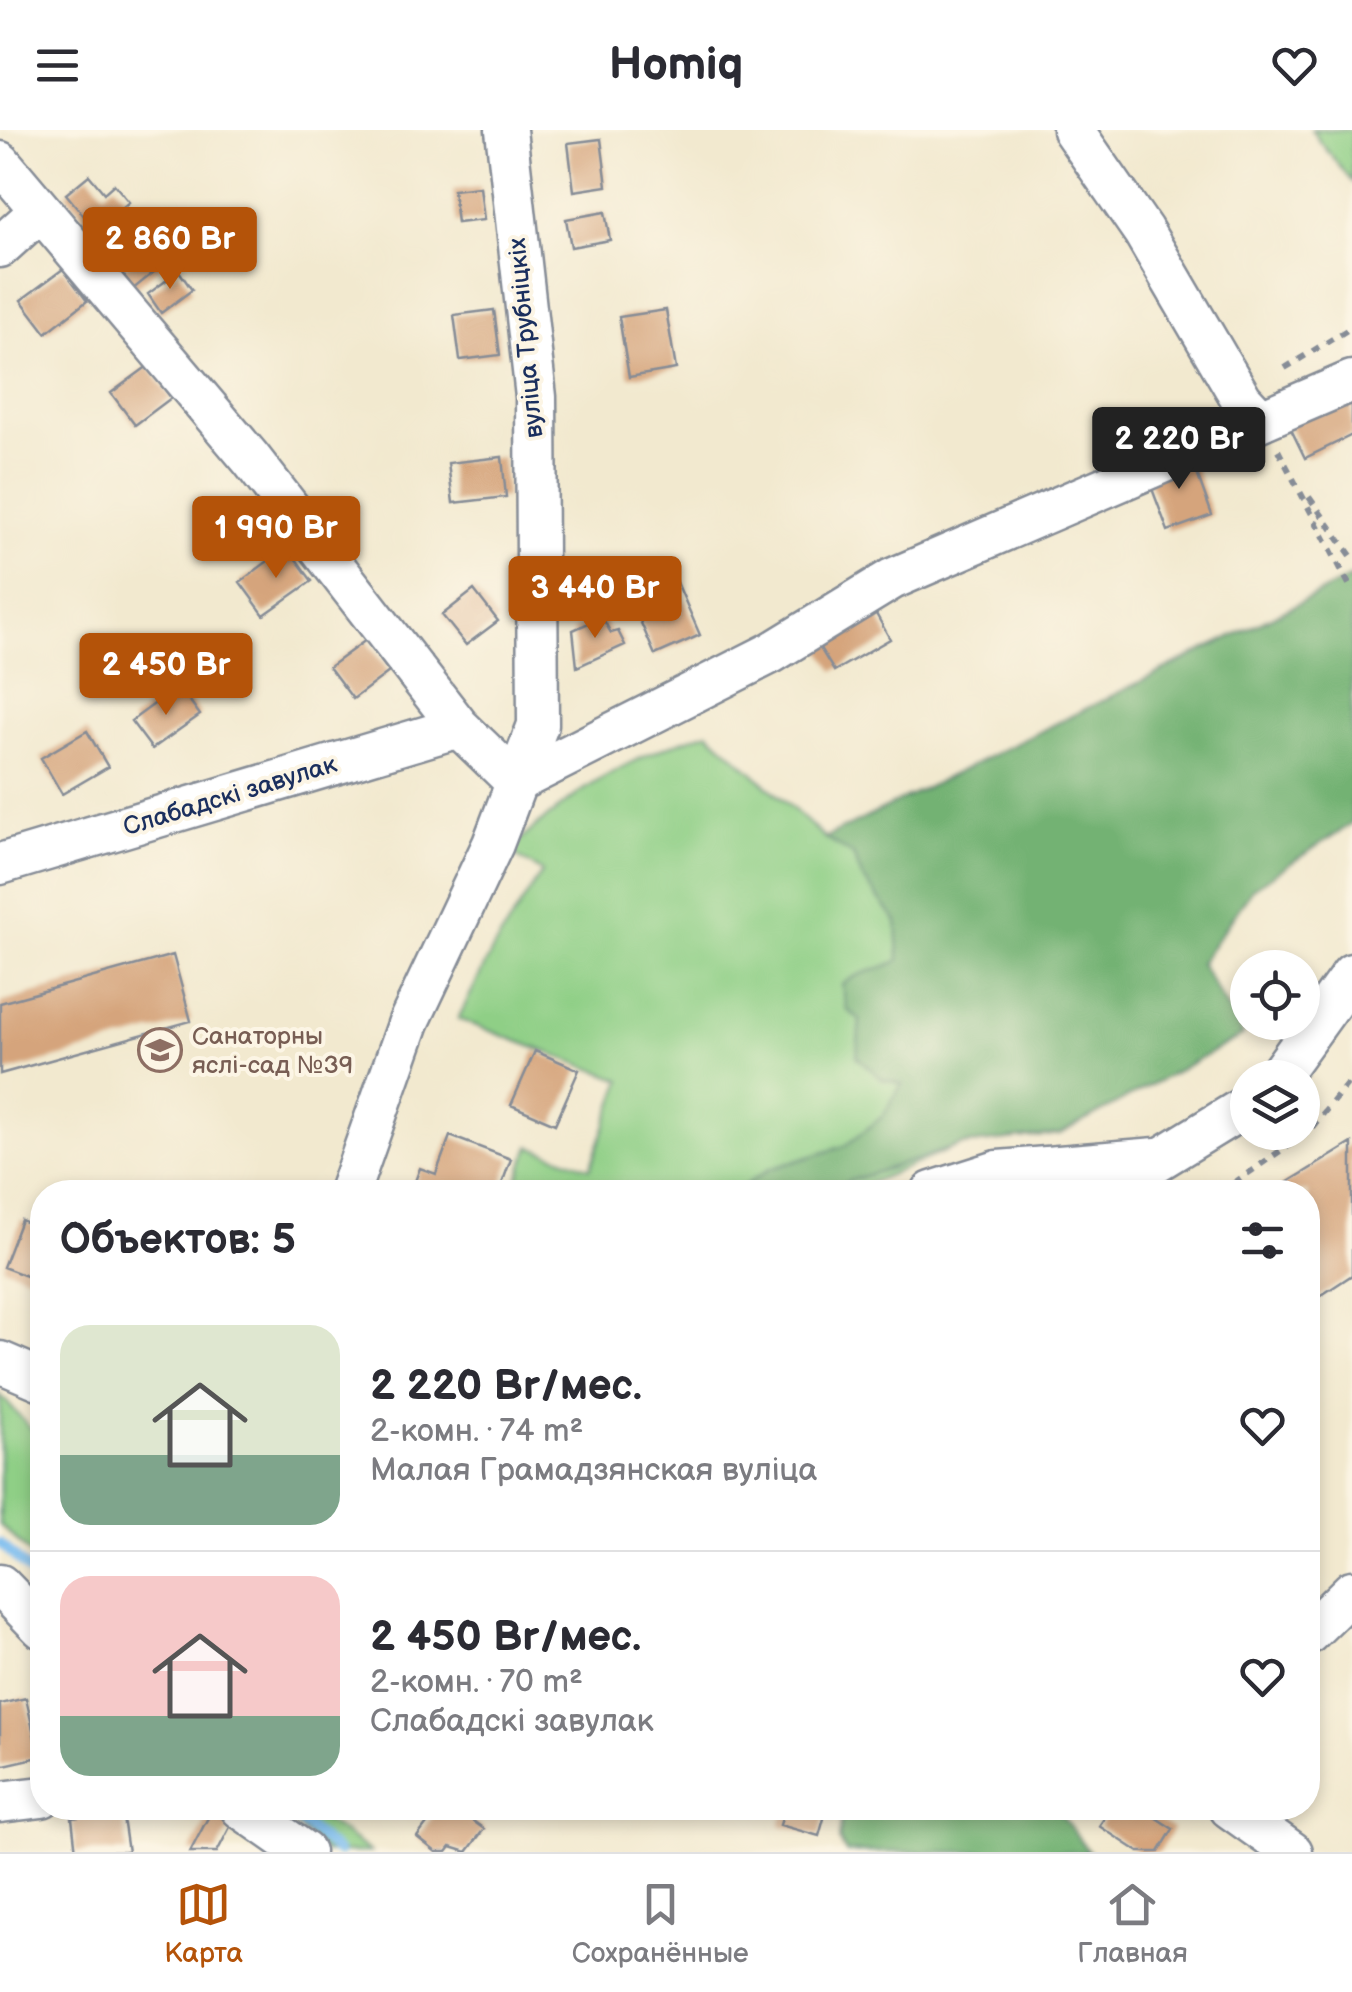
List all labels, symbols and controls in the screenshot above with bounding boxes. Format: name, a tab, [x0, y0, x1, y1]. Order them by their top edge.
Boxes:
icon: menu	[30, 38, 85, 93]
text: Homiq	[609, 38, 743, 93]
icon: heart	[1267, 38, 1322, 93]
pin: 2 860 Br	[67, 207, 273, 292]
text: 2 860 Br	[105, 220, 235, 259]
street label: вуліца Трубніцкіх	[502, 237, 550, 439]
pin: 2 220 Br	[1076, 407, 1282, 492]
text: 2 220 Br	[1114, 420, 1244, 459]
pin: 1 990 Br	[173, 496, 379, 581]
text: 1 990 Br	[214, 509, 338, 548]
pin: 3 440 Br	[492, 556, 698, 641]
text: 3 440 Br	[531, 569, 659, 608]
pin: 2 450 Br	[63, 633, 269, 718]
text: 2 450 Br	[101, 646, 231, 685]
street label: Слабадскі завулак	[119, 749, 341, 843]
map controls	[1230, 950, 1320, 1150]
button: locate	[1230, 950, 1320, 1040]
place label: Санаторны яслі-сад №39	[192, 1021, 353, 1081]
school or university icon: Санаторны яслі-сад №39	[137, 1027, 183, 1073]
button: layers	[1230, 1060, 1320, 1150]
icon: filters	[1235, 1213, 1290, 1268]
text: Объектов: 5	[60, 1215, 296, 1266]
text: 2 220 Br/мес.	[370, 1361, 642, 1412]
icon: home	[140, 1365, 260, 1485]
icon: heart	[1235, 1398, 1290, 1453]
text: 2-комн. · 74 m²	[370, 1412, 583, 1451]
text: Малая Грамадзянская вуліца	[370, 1451, 817, 1490]
text: 2 450 Br/мес.	[370, 1612, 641, 1663]
icon: home	[140, 1616, 260, 1736]
icon: heart	[1235, 1649, 1290, 1704]
text: 2-комн. · 70 m²	[370, 1663, 583, 1702]
text: Слабадскі завулак	[370, 1702, 654, 1741]
tab: Карта	[164, 1877, 243, 1970]
tab: Сохранённые	[572, 1877, 749, 1970]
tab: Главная	[1077, 1877, 1188, 1970]

